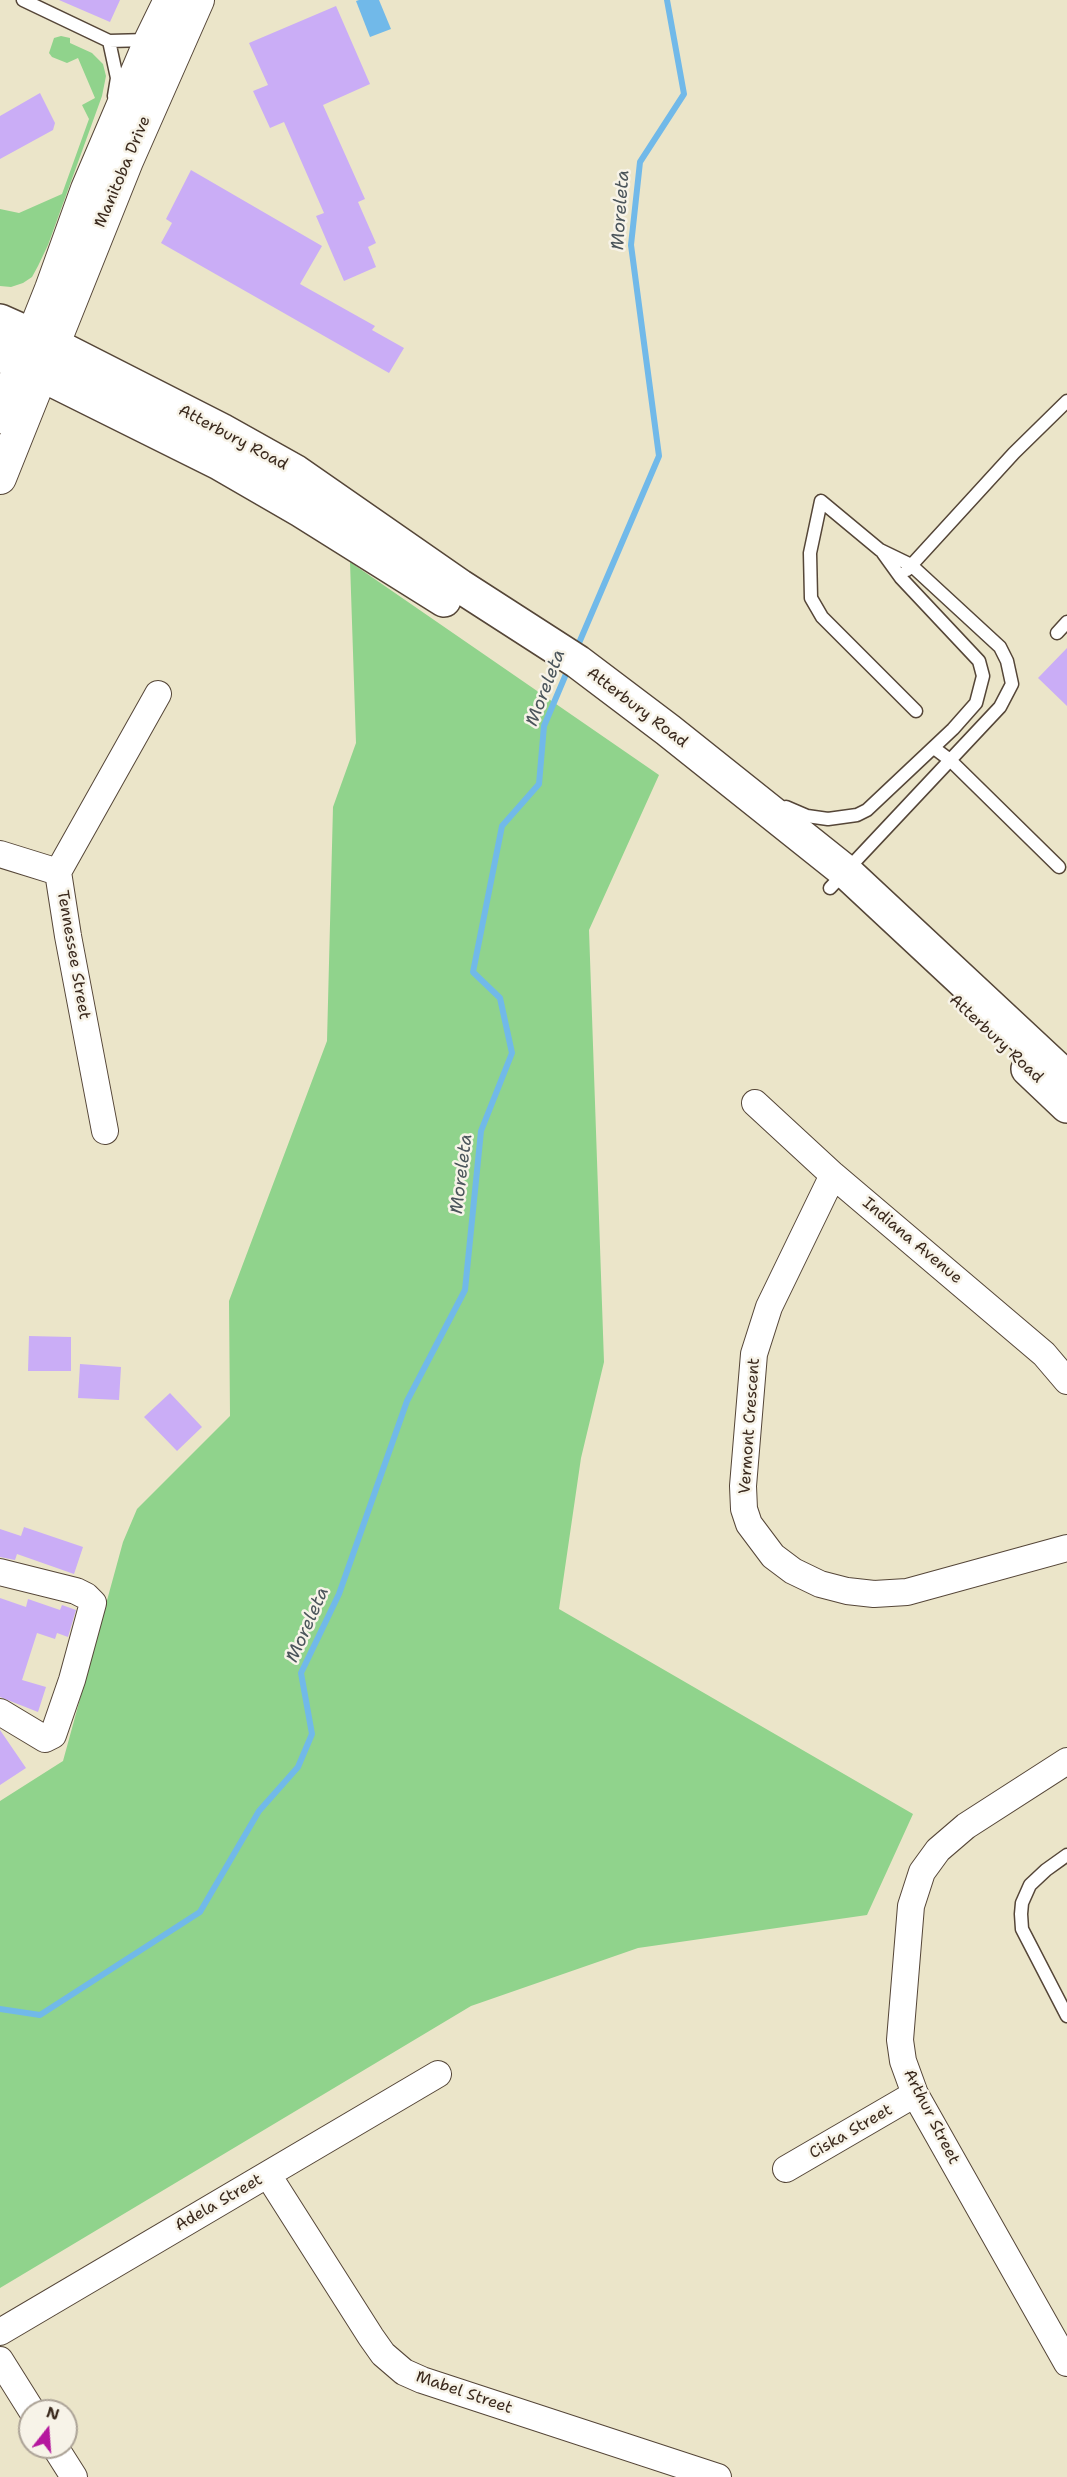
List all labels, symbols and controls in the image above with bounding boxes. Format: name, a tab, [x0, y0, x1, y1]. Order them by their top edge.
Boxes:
street label: Manitoba Drive	[91, 113, 155, 231]
water label: Moreleta	[607, 169, 635, 251]
street label: Atterbury Road	[175, 401, 291, 475]
water label: Moreleta	[522, 647, 570, 729]
street label: Atterbury Road	[583, 664, 691, 752]
street label: Tennessee Street	[52, 889, 94, 1021]
street label: Atterbury Road	[945, 991, 1047, 1087]
water label: Moreleta	[446, 1133, 478, 1215]
street label: Indiana Avenue	[858, 1194, 966, 1288]
street label: Vermont Crescent	[736, 1357, 764, 1495]
water label: Moreleta	[282, 1584, 334, 1666]
street label: Arthur Street	[899, 2066, 963, 2168]
street label: Ciska Street	[806, 2100, 896, 2164]
street label: Adela Street	[172, 2170, 266, 2236]
street label: Mabel Street	[413, 2367, 515, 2419]
north arrow	[18, 2399, 78, 2459]
text: N	[44, 2401, 62, 2425]

